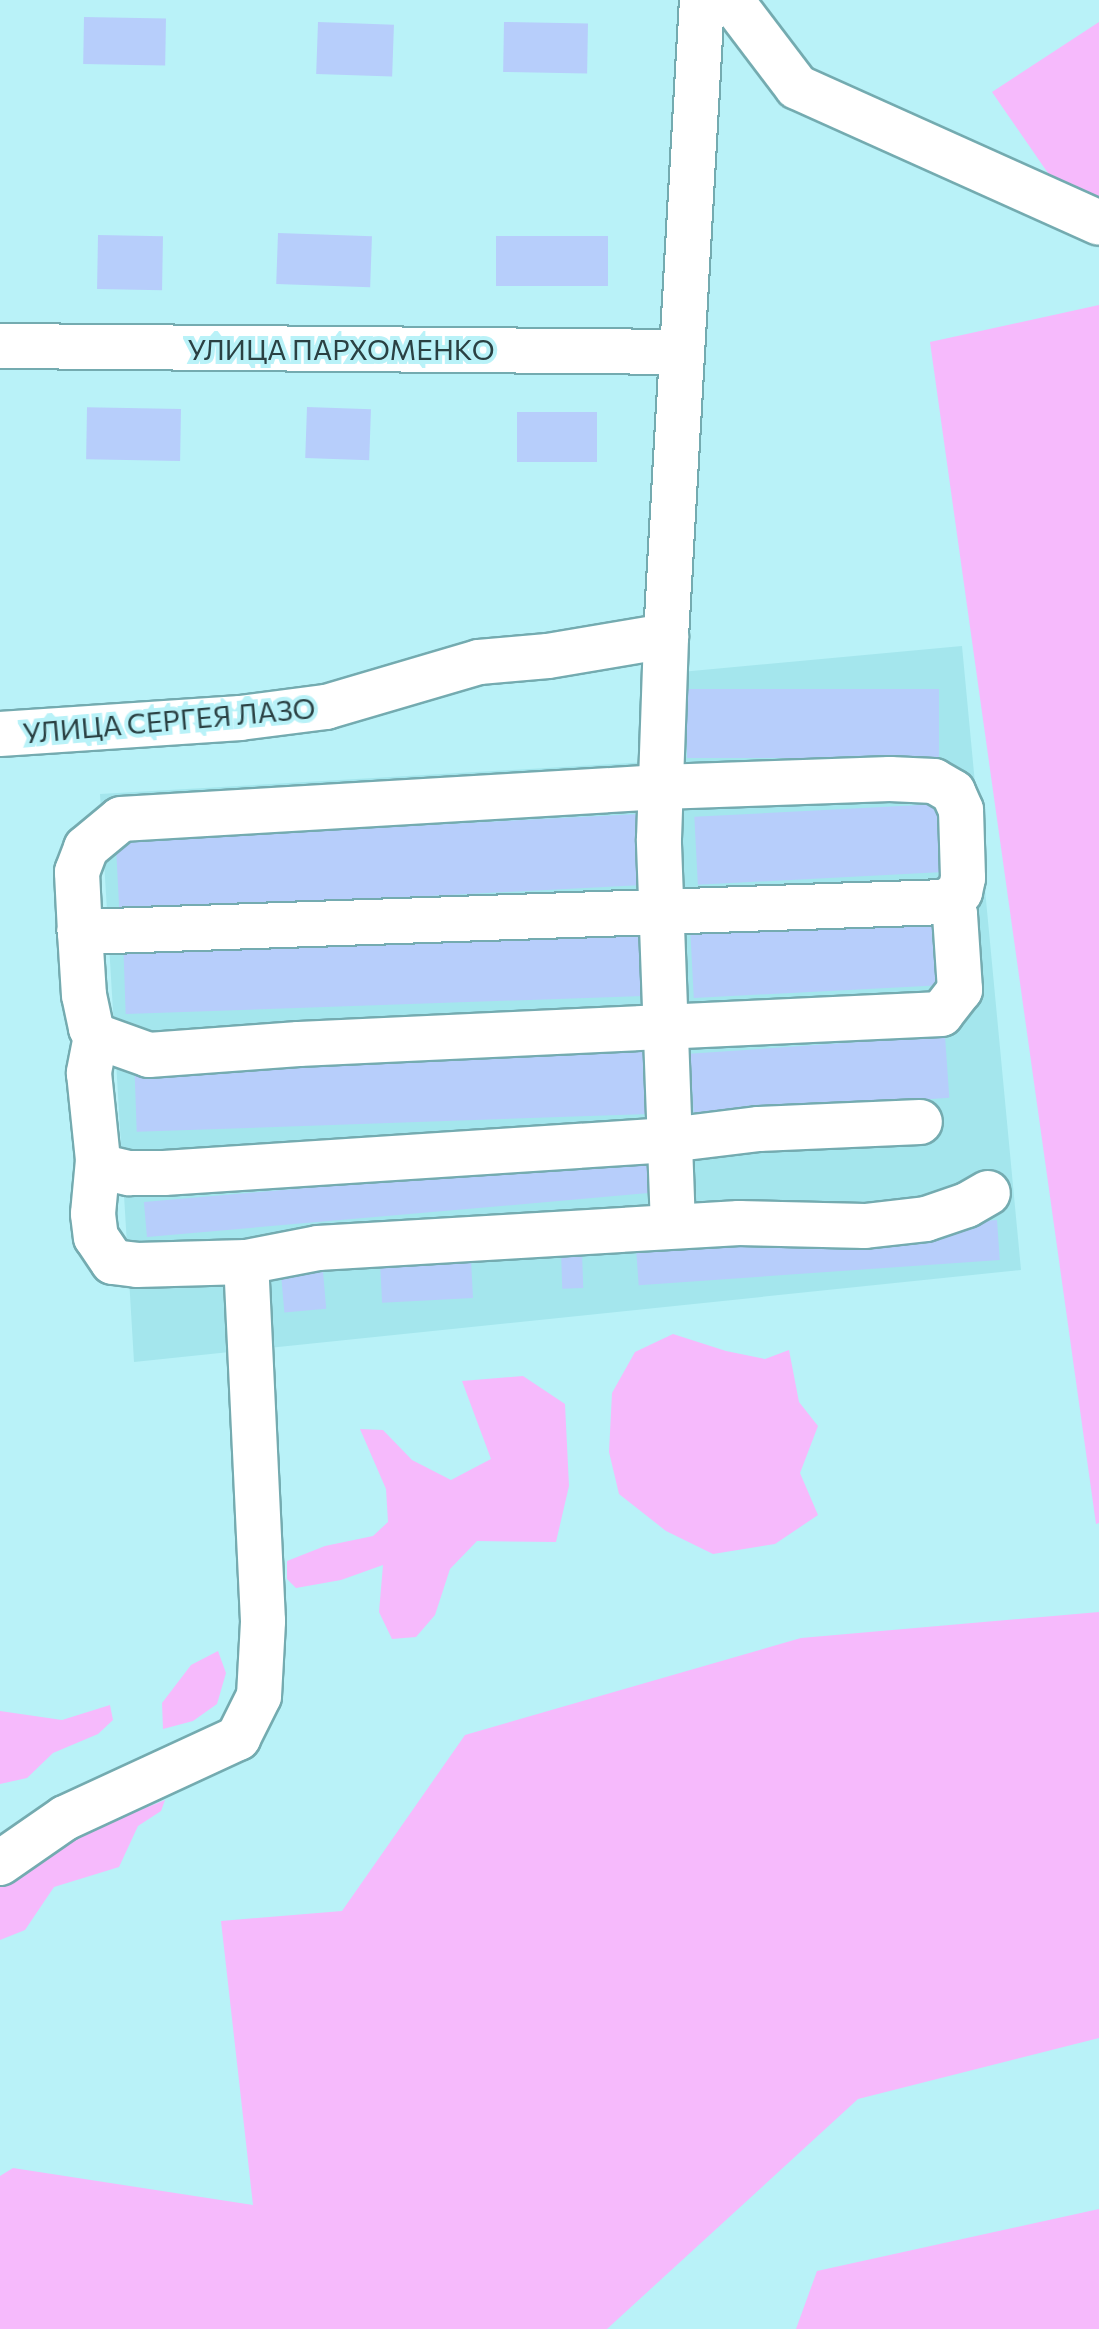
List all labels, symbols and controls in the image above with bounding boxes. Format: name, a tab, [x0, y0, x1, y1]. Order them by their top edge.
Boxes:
street label: УЛИЦА ПАРХОМЕНКО	[187, 332, 495, 366]
street label: УЛИЦА СЕРГЕЯ ЛАЗО	[21, 690, 317, 750]

